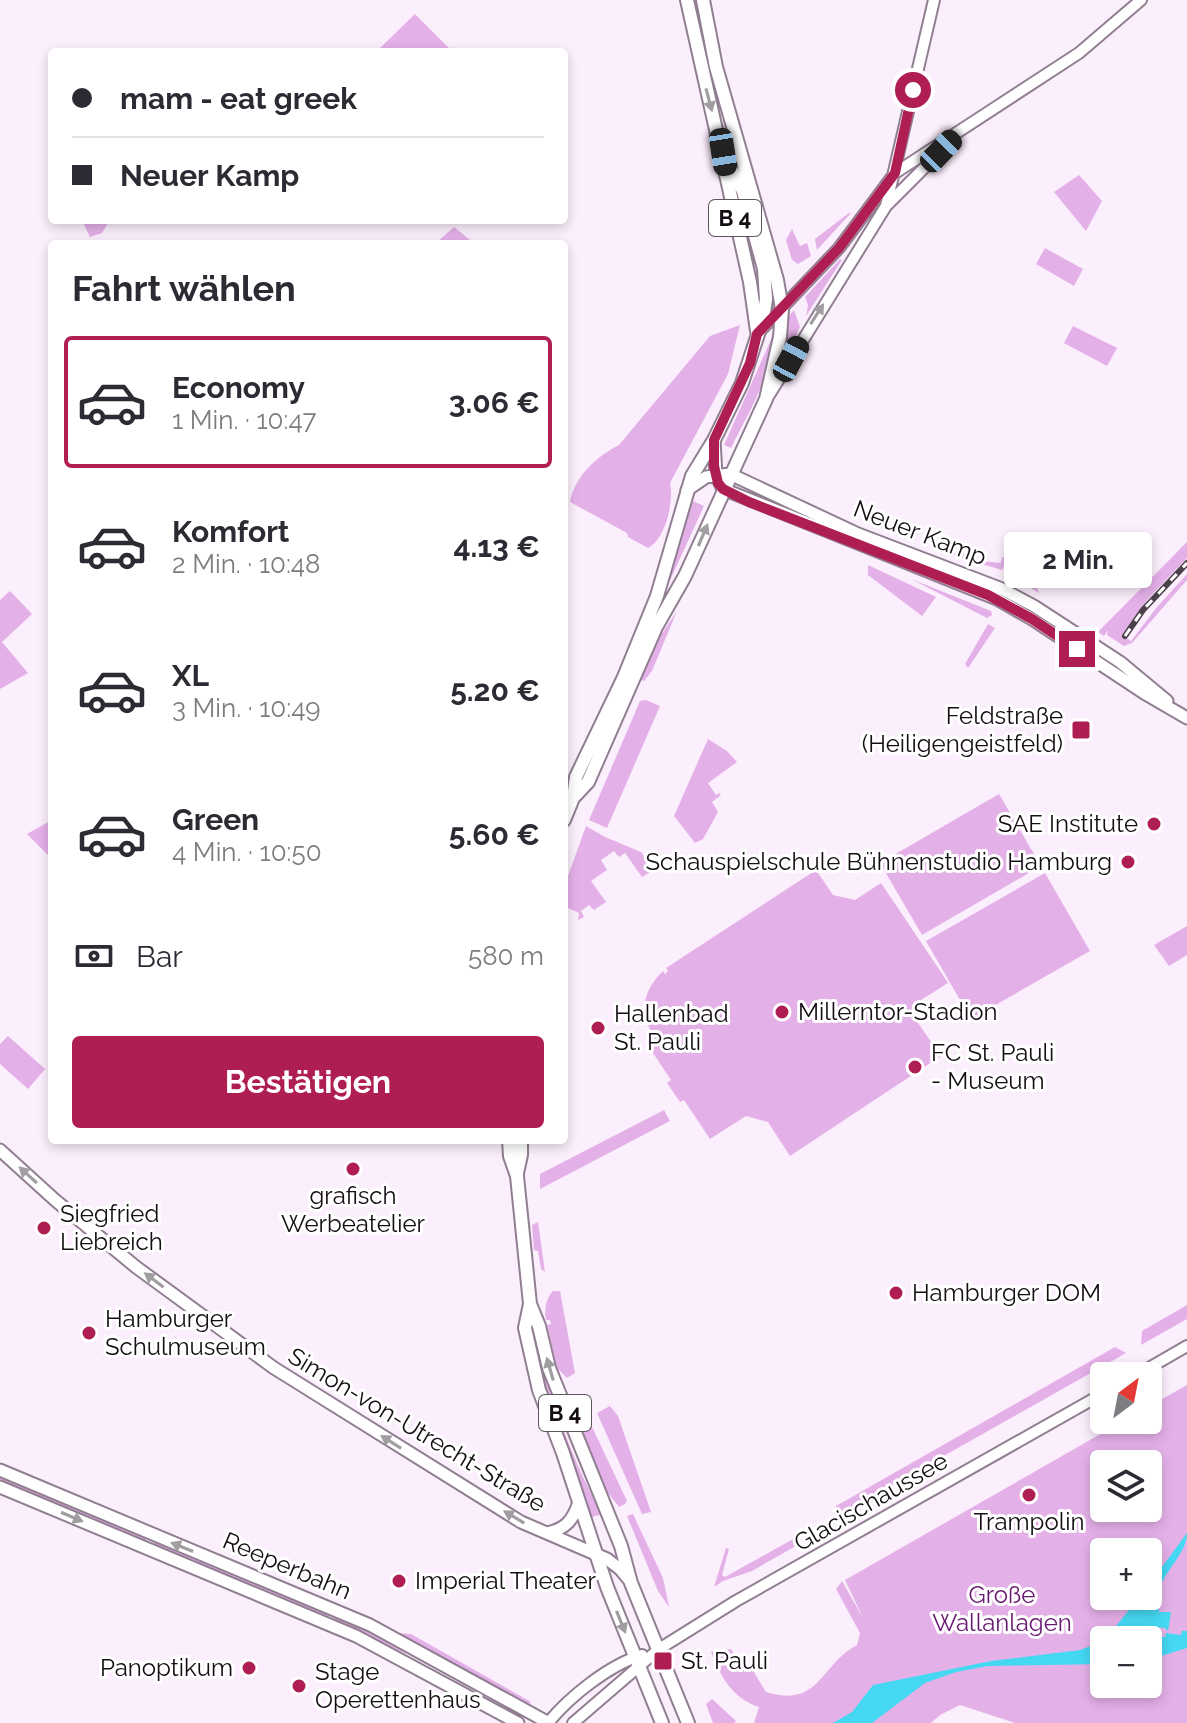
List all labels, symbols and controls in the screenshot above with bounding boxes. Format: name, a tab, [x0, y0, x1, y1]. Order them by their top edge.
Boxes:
route start	[895, 72, 931, 108]
text: mam - eat greek	[120, 81, 357, 116]
one-way arrow	[704, 88, 716, 113]
car	[916, 125, 966, 177]
car	[707, 126, 739, 178]
text: Neuer Kamp	[120, 158, 299, 193]
road number: B 4	[709, 200, 761, 236]
text: Fahrt wählen	[72, 267, 296, 309]
one-way arrow	[810, 303, 825, 324]
car	[769, 332, 813, 386]
icon: car	[76, 366, 148, 438]
text: Economy	[172, 370, 305, 405]
text: 3.06 €	[449, 385, 540, 420]
text: 1 Min. · 10:47	[172, 405, 316, 435]
street label: Neuer Kamp	[850, 494, 991, 571]
icon: car	[76, 510, 148, 582]
text: Komfort	[172, 514, 289, 549]
one-way arrow	[697, 523, 710, 547]
text: 4.13 €	[453, 529, 540, 564]
callout: 2 Min.	[1003, 533, 1151, 589]
text: 2 Min.	[1042, 545, 1114, 575]
text: 2 Min. · 10:48	[172, 549, 320, 579]
route end	[1059, 631, 1095, 667]
icon: car	[76, 654, 148, 726]
text: XL	[172, 658, 209, 693]
text: 5.20 €	[450, 673, 540, 708]
text: 3 Min. · 10:49	[172, 693, 321, 723]
place label: Feldstraße (Heiligengeistfeld)	[862, 701, 1063, 758]
marker: Feldstraße (Heiligengeistfeld)	[1070, 719, 1092, 741]
icon: car	[76, 798, 148, 870]
text: Green	[172, 802, 259, 837]
place label: SAE Institute	[998, 809, 1138, 838]
marker: SAE Institute	[1145, 815, 1163, 833]
text: 5.60 €	[449, 817, 540, 852]
text: 4 Min. · 10:50	[172, 837, 322, 867]
place label: Schauspielschule Bühnenstudio Hamburg	[645, 847, 1112, 876]
marker: Schauspielschule Bühnenstudio Hamburg	[1119, 853, 1137, 871]
icon: cash	[72, 934, 116, 978]
text: Bar	[136, 939, 183, 974]
text: 580 m	[468, 941, 544, 971]
place label: Millerntor-Stadion	[798, 997, 997, 1026]
place label: Hallenbad St. Pauli	[614, 999, 729, 1056]
marker: Millerntor-Stadion	[773, 1003, 791, 1021]
marker: Hallenbad St. Pauli	[589, 1019, 607, 1037]
button: Bestätigen	[72, 1036, 544, 1128]
place label: FC St. Pauli - Museum	[931, 1038, 1054, 1095]
marker: FC St. Pauli - Museum	[906, 1058, 924, 1076]
marker: grafisch Werbeatelier	[344, 1160, 362, 1178]
one-way arrow	[18, 1167, 37, 1185]
place label: grafisch Werbeatelier	[281, 1181, 426, 1238]
place label: Siegfried Liebreich	[60, 1199, 163, 1256]
marker: Siegfried Liebreich	[35, 1219, 53, 1237]
one-way arrow	[144, 1273, 164, 1289]
place label: Hamburger DOM	[912, 1278, 1101, 1307]
marker: Hamburger DOM	[887, 1284, 905, 1302]
place label: Hamburger Schulmuseum	[105, 1304, 266, 1361]
marker: Hamburger Schulmuseum	[80, 1324, 98, 1342]
street label: Simon-von-Utrecht-Straße	[283, 1341, 551, 1518]
one-way arrow	[543, 1357, 556, 1381]
north arrow	[1090, 1362, 1162, 1434]
map controls	[1090, 1362, 1162, 1698]
road number: B 4	[539, 1395, 591, 1431]
one-way arrow	[381, 1434, 402, 1449]
street label: Glacischaussee	[789, 1446, 953, 1557]
button: layers	[1090, 1450, 1162, 1522]
marker: Trampolin	[1020, 1486, 1038, 1504]
place label: Trampolin	[974, 1507, 1084, 1536]
one-way arrow	[503, 1510, 525, 1524]
one-way arrow	[60, 1511, 84, 1524]
street label: Reeperbahn	[219, 1525, 356, 1606]
button: +	[1090, 1538, 1162, 1610]
one-way arrow	[171, 1540, 194, 1553]
place label: Imperial Theater	[415, 1566, 596, 1595]
marker: Imperial Theater	[390, 1572, 408, 1590]
park label: Große Wallanlagen	[932, 1580, 1072, 1637]
one-way arrow	[615, 1610, 628, 1634]
button: −	[1090, 1626, 1162, 1698]
place label: St. Pauli	[681, 1646, 768, 1675]
marker: St. Pauli	[652, 1650, 674, 1672]
place label: Panoptikum	[100, 1653, 233, 1682]
place label: Stage Operettenhaus	[315, 1657, 481, 1714]
marker: Panoptikum	[240, 1659, 258, 1677]
marker: Stage Operettenhaus	[290, 1677, 308, 1695]

